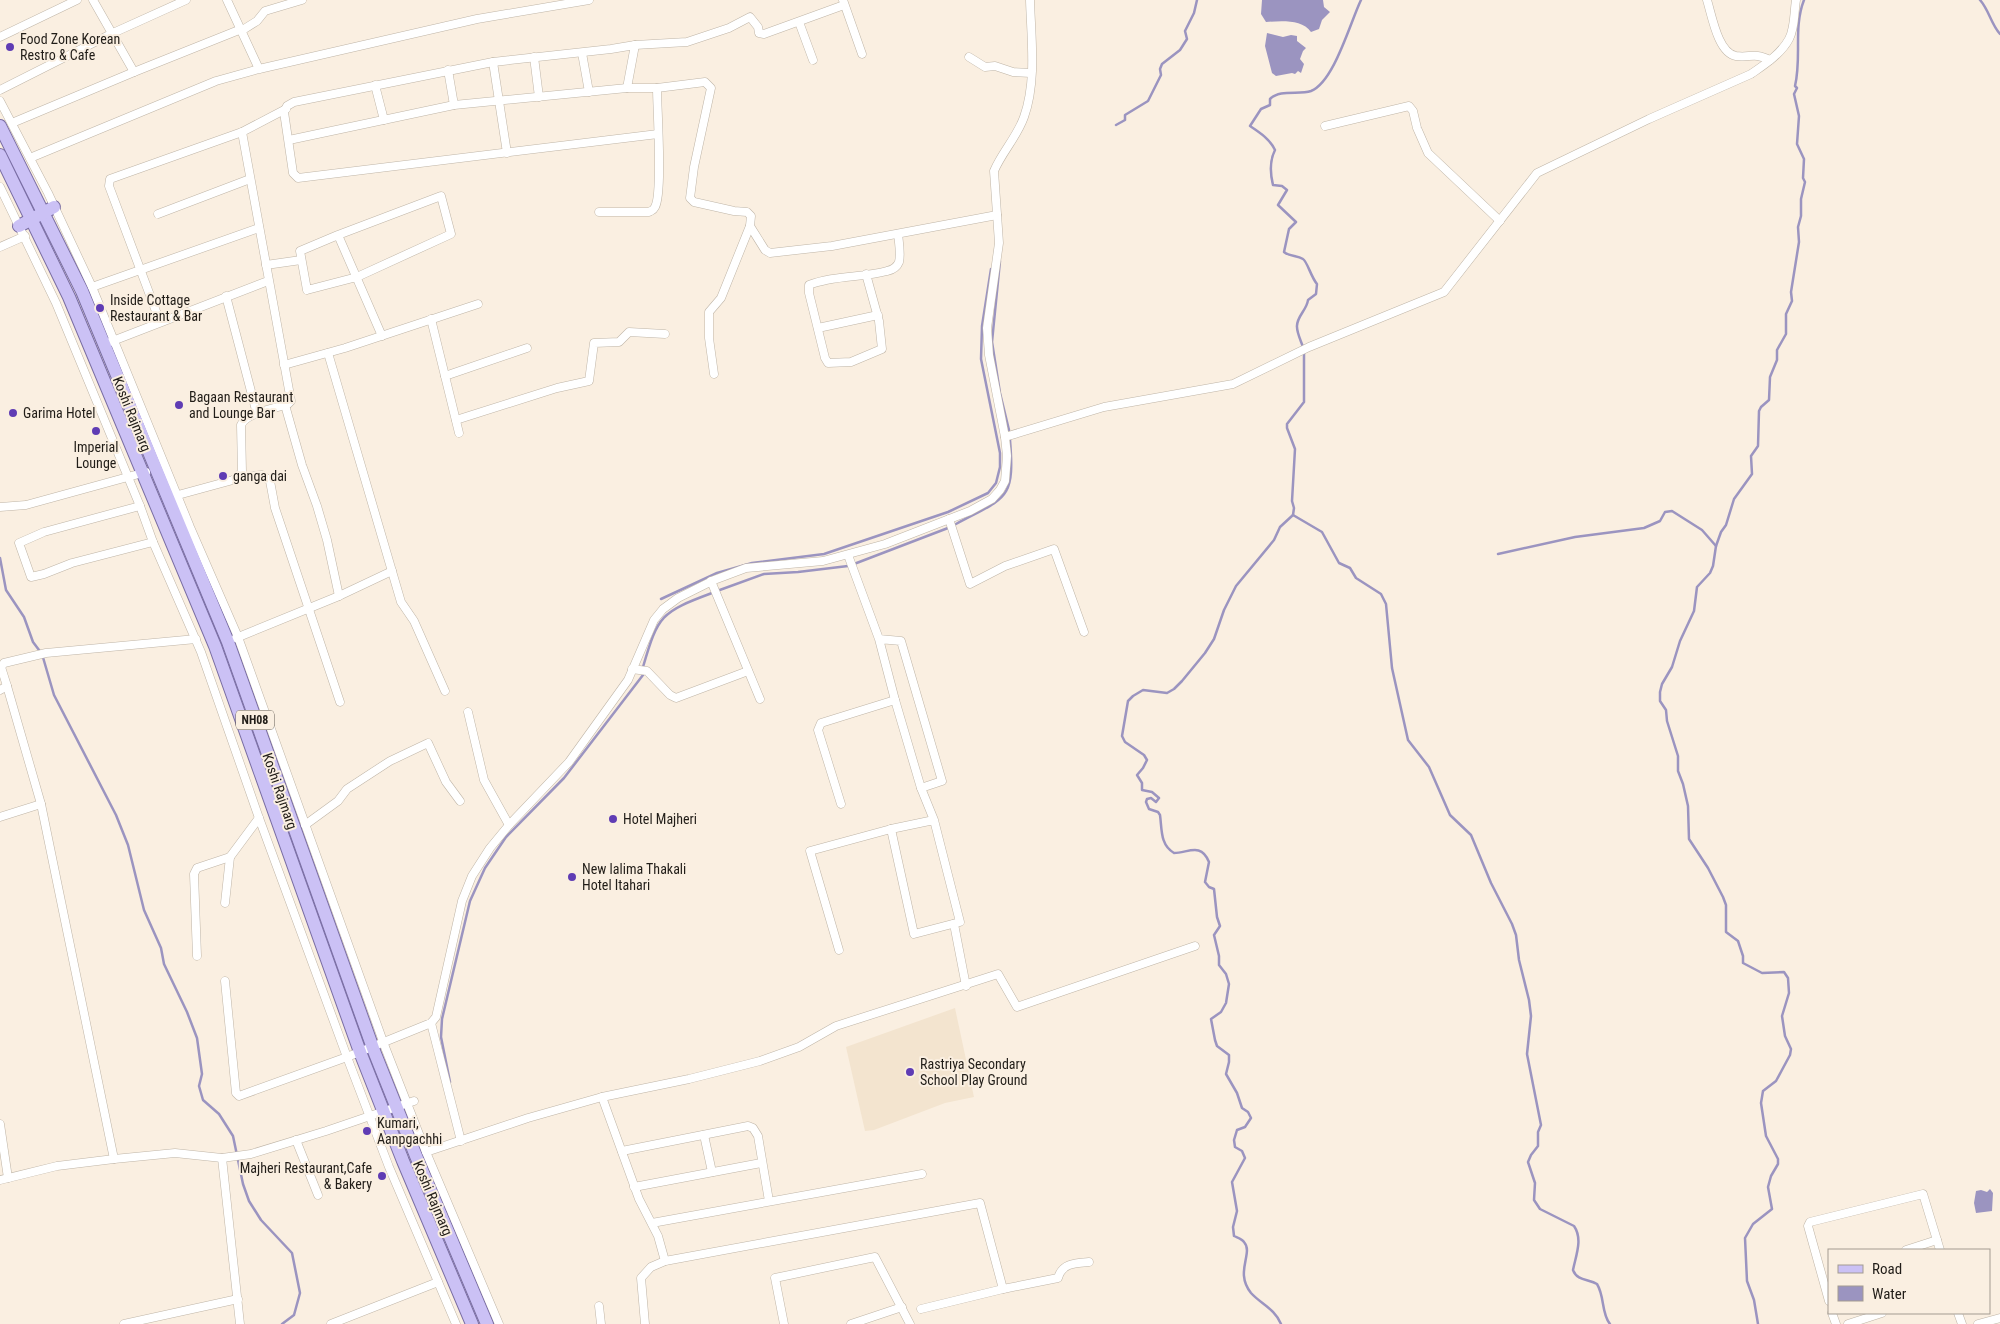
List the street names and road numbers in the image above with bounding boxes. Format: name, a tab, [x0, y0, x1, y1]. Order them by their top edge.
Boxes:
street label: Koshi Rajmarg	[110, 374, 154, 454]
road number: NH08	[236, 710, 274, 730]
street label: Koshi Rajmarg	[259, 751, 301, 831]
street label: Koshi Rajmarg	[410, 1158, 456, 1238]

